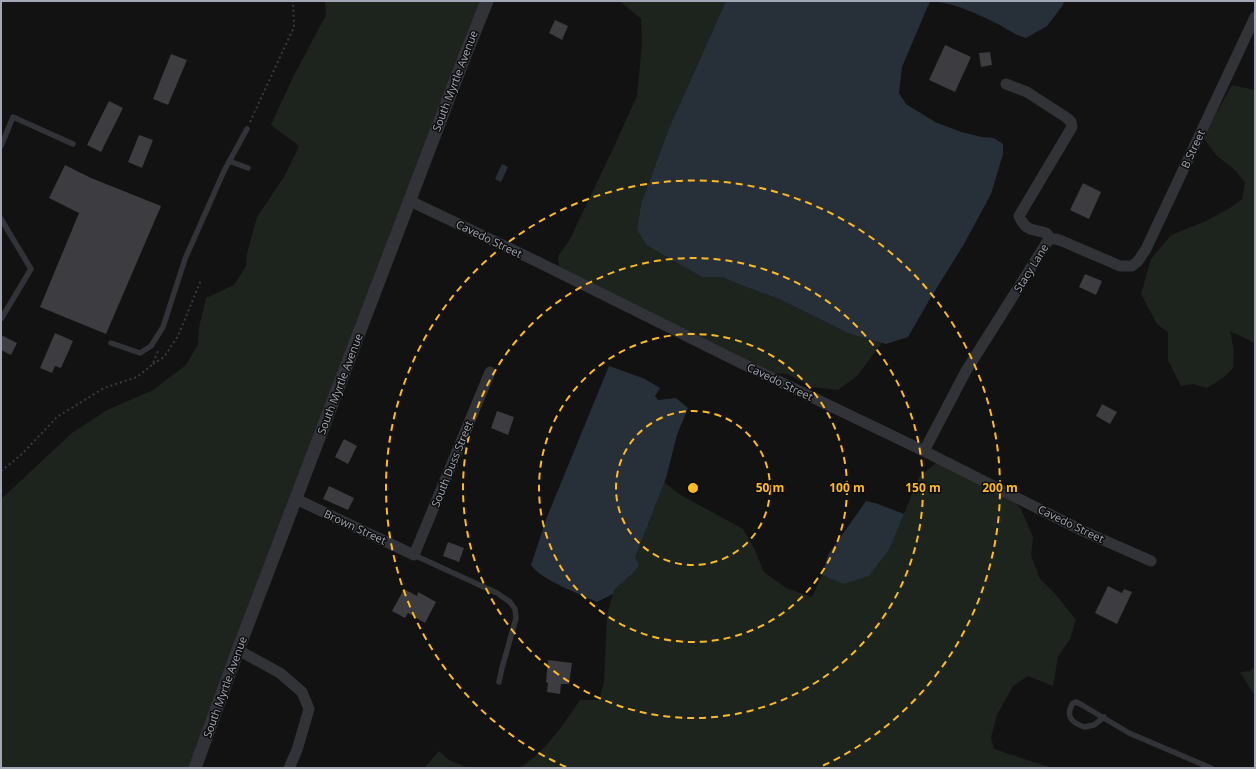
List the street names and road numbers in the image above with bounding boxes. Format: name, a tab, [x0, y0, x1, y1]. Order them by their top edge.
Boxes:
street label: South Myrtle Avenue	[428, 28, 481, 133]
street label: B Street	[1177, 127, 1208, 170]
street label: Cavedo Street	[454, 216, 525, 261]
street label: Stacy Lane	[1010, 241, 1051, 295]
street label: South Myrtle Avenue	[313, 331, 366, 436]
street label: Cavedo Street	[745, 359, 816, 404]
street label: South Duss Street	[427, 418, 476, 509]
street label: Cavedo Street	[1036, 501, 1107, 546]
street label: Brown Street	[322, 506, 389, 548]
street label: South Myrtle Avenue	[199, 634, 250, 740]

